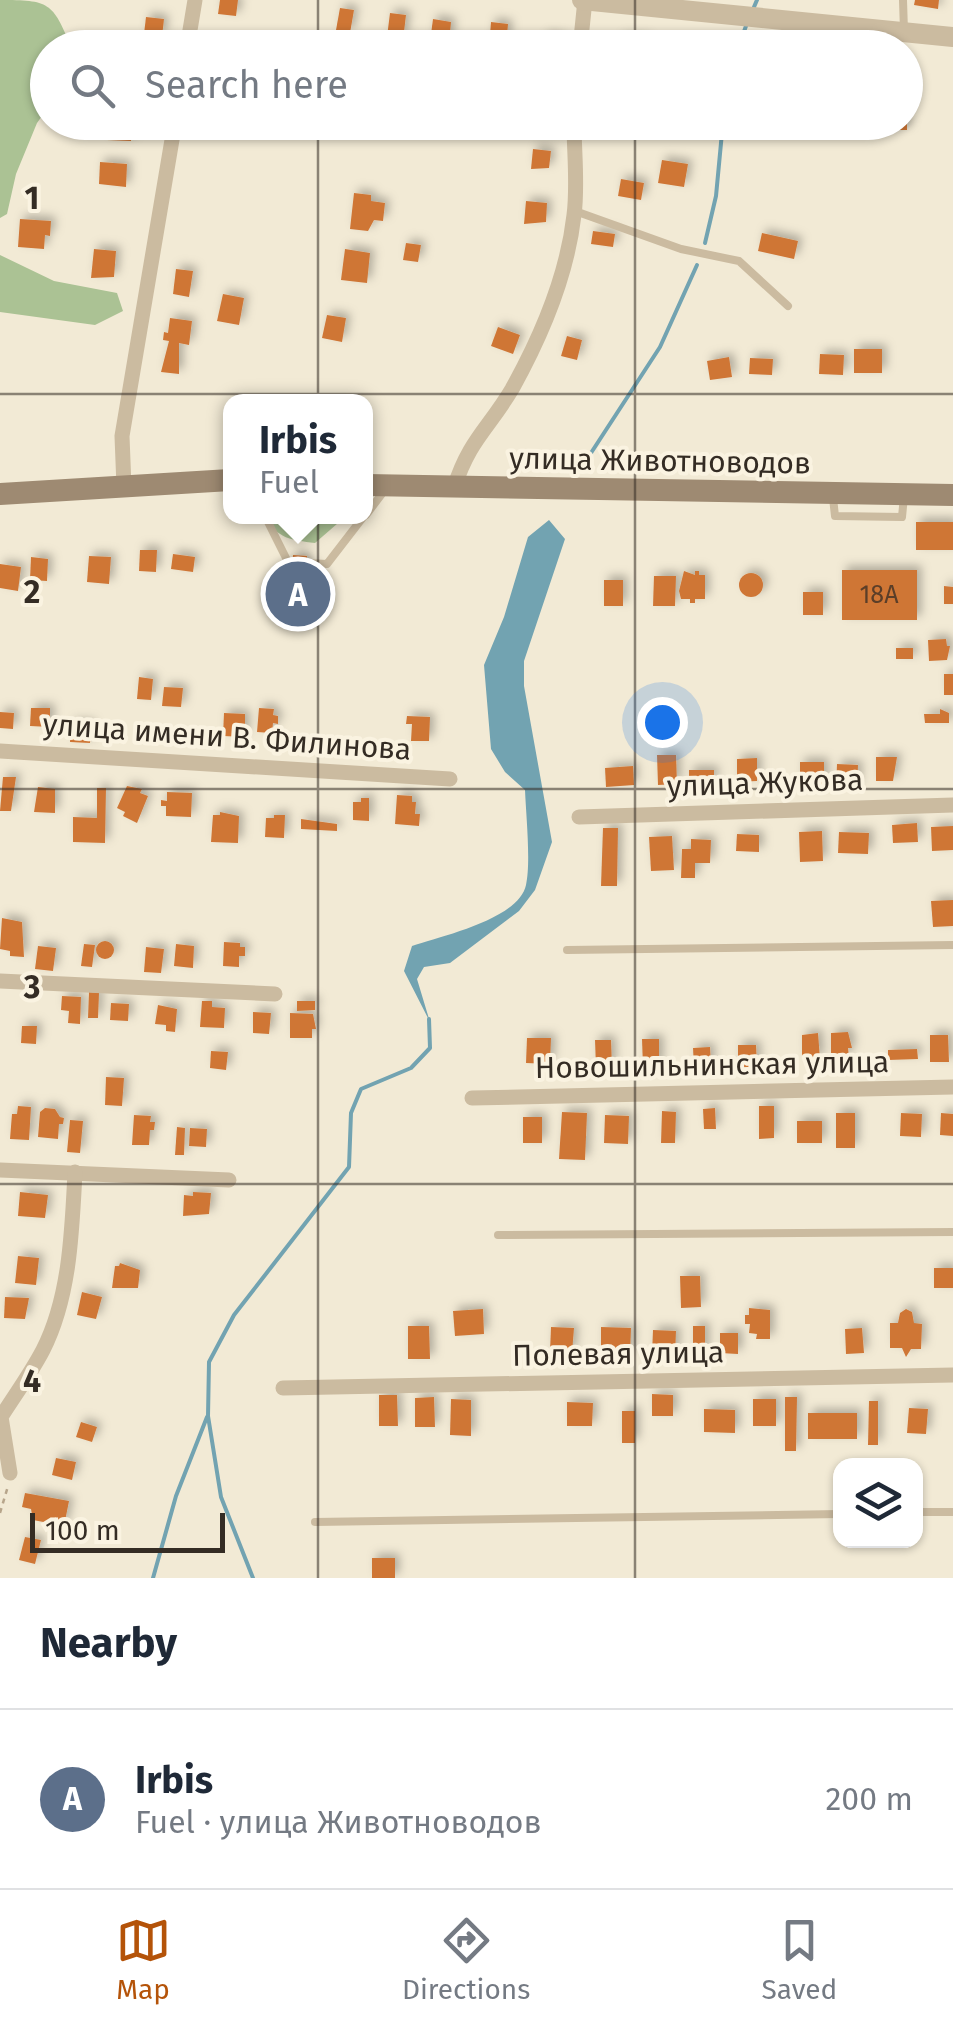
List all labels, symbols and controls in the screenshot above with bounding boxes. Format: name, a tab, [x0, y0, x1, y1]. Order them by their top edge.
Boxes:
search box	[30, 30, 923, 140]
icon: search	[65, 58, 120, 113]
text: Search here	[145, 62, 348, 108]
text: 1	[25, 179, 39, 217]
popup	[223, 394, 373, 524]
text: Irbis	[259, 417, 337, 463]
street label: улица Животноводов	[509, 440, 811, 482]
text: Fuel	[259, 463, 319, 501]
pin: A	[266, 556, 330, 632]
text: 2	[24, 573, 40, 611]
house number: 18А	[860, 580, 899, 610]
your location	[637, 697, 688, 748]
street label: улица имени В. Филинова	[42, 706, 412, 768]
street label: улица Жукова	[666, 762, 864, 804]
text: 3	[23, 968, 40, 1006]
street label: Новошильнинская улица	[535, 1044, 889, 1086]
street label: Полевая улица	[512, 1334, 724, 1374]
text: 4	[23, 1362, 41, 1400]
map controls	[833, 1458, 923, 1548]
button: layers	[833, 1458, 923, 1548]
scale bar	[30, 1508, 225, 1552]
text: 100 m	[45, 1514, 120, 1547]
text: Nearby	[40, 1618, 177, 1668]
text: Irbis	[135, 1757, 213, 1803]
text: A	[63, 1780, 82, 1818]
text: 200 m	[826, 1780, 913, 1818]
text: Fuel · улица Животноводов	[135, 1803, 541, 1841]
tab: Map	[116, 1913, 171, 2006]
tab: Directions	[402, 1913, 530, 2006]
tab: Saved	[762, 1913, 837, 2006]

